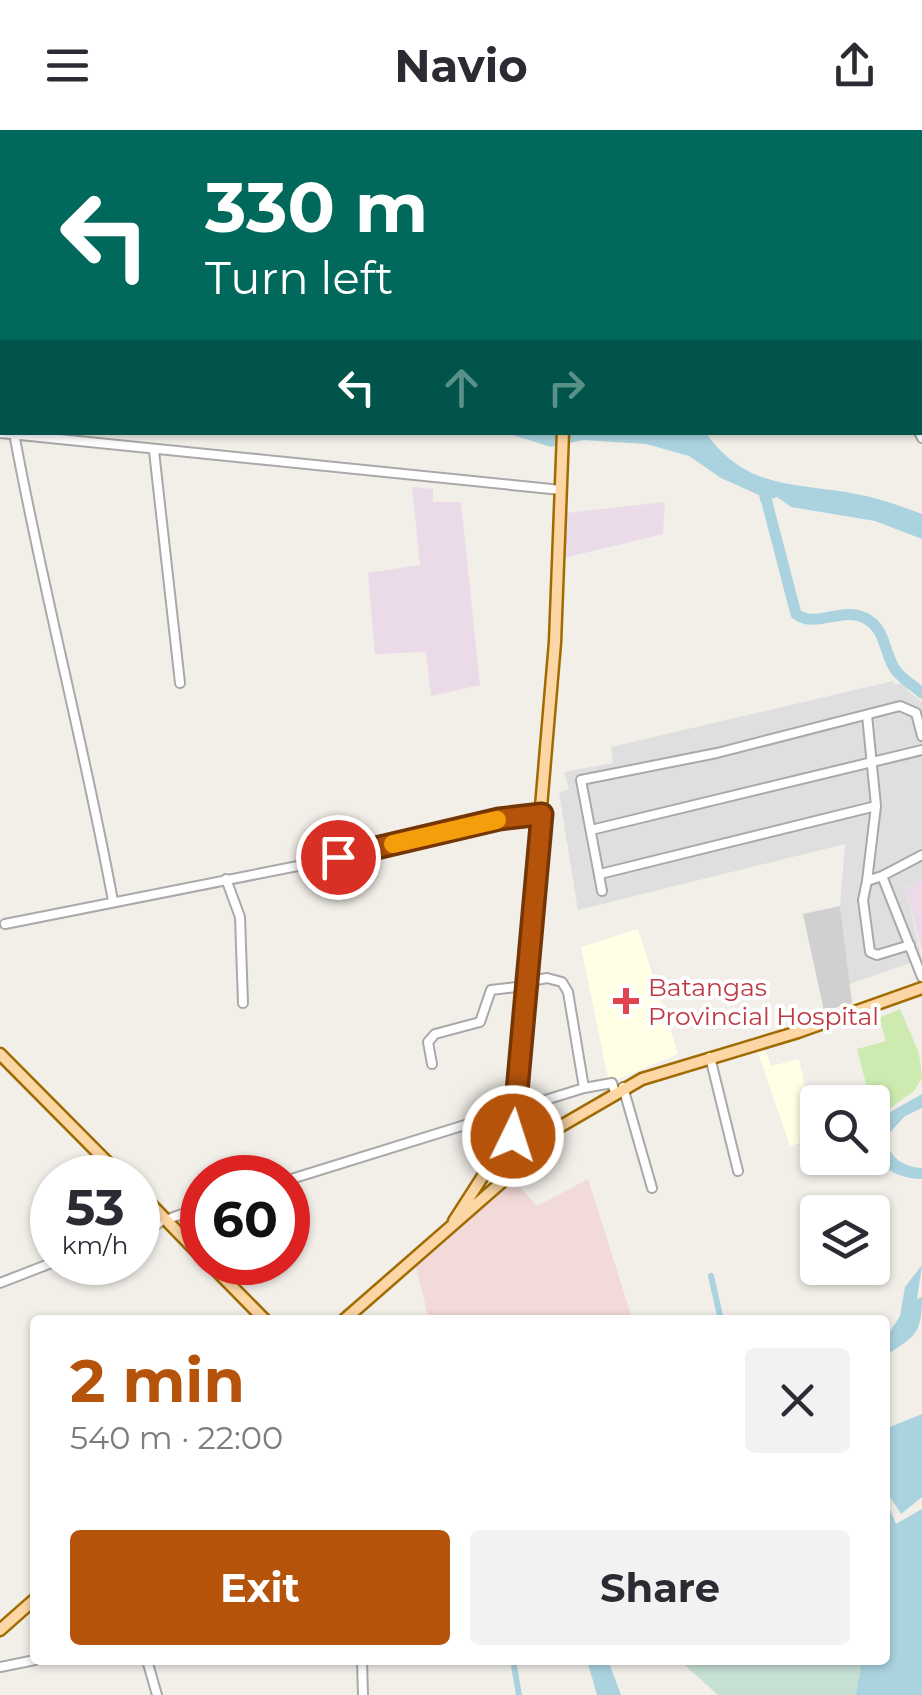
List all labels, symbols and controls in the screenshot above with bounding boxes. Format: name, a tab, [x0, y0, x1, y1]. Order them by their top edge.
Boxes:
icon: menu	[40, 38, 95, 93]
text: Navio	[394, 38, 528, 93]
icon: share	[827, 38, 882, 93]
text: 330 m	[205, 164, 428, 250]
icon: left	[40, 170, 170, 300]
text: Turn left	[205, 250, 393, 305]
icon: left	[329, 360, 384, 415]
icon: ahead	[434, 360, 489, 415]
icon: right	[539, 360, 594, 415]
pin	[296, 815, 381, 900]
icon: arrive	[311, 830, 366, 885]
place label: Batangas Provincial Hospital	[648, 972, 879, 1031]
marker: Batangas Provincial Hospital	[613, 988, 639, 1014]
position arrow	[461, 1084, 565, 1188]
map controls	[800, 1085, 890, 1285]
button: search	[800, 1085, 890, 1175]
speed limit sign: 60	[180, 1155, 310, 1285]
text: 53	[65, 1177, 125, 1238]
button: layers	[800, 1195, 890, 1285]
text: km/h	[62, 1230, 128, 1260]
text: 2 min	[70, 1344, 245, 1417]
button: close	[745, 1348, 850, 1453]
text: 540 m · 22:00	[70, 1418, 283, 1457]
button: Exit	[70, 1530, 450, 1645]
button: Share	[470, 1530, 850, 1645]

